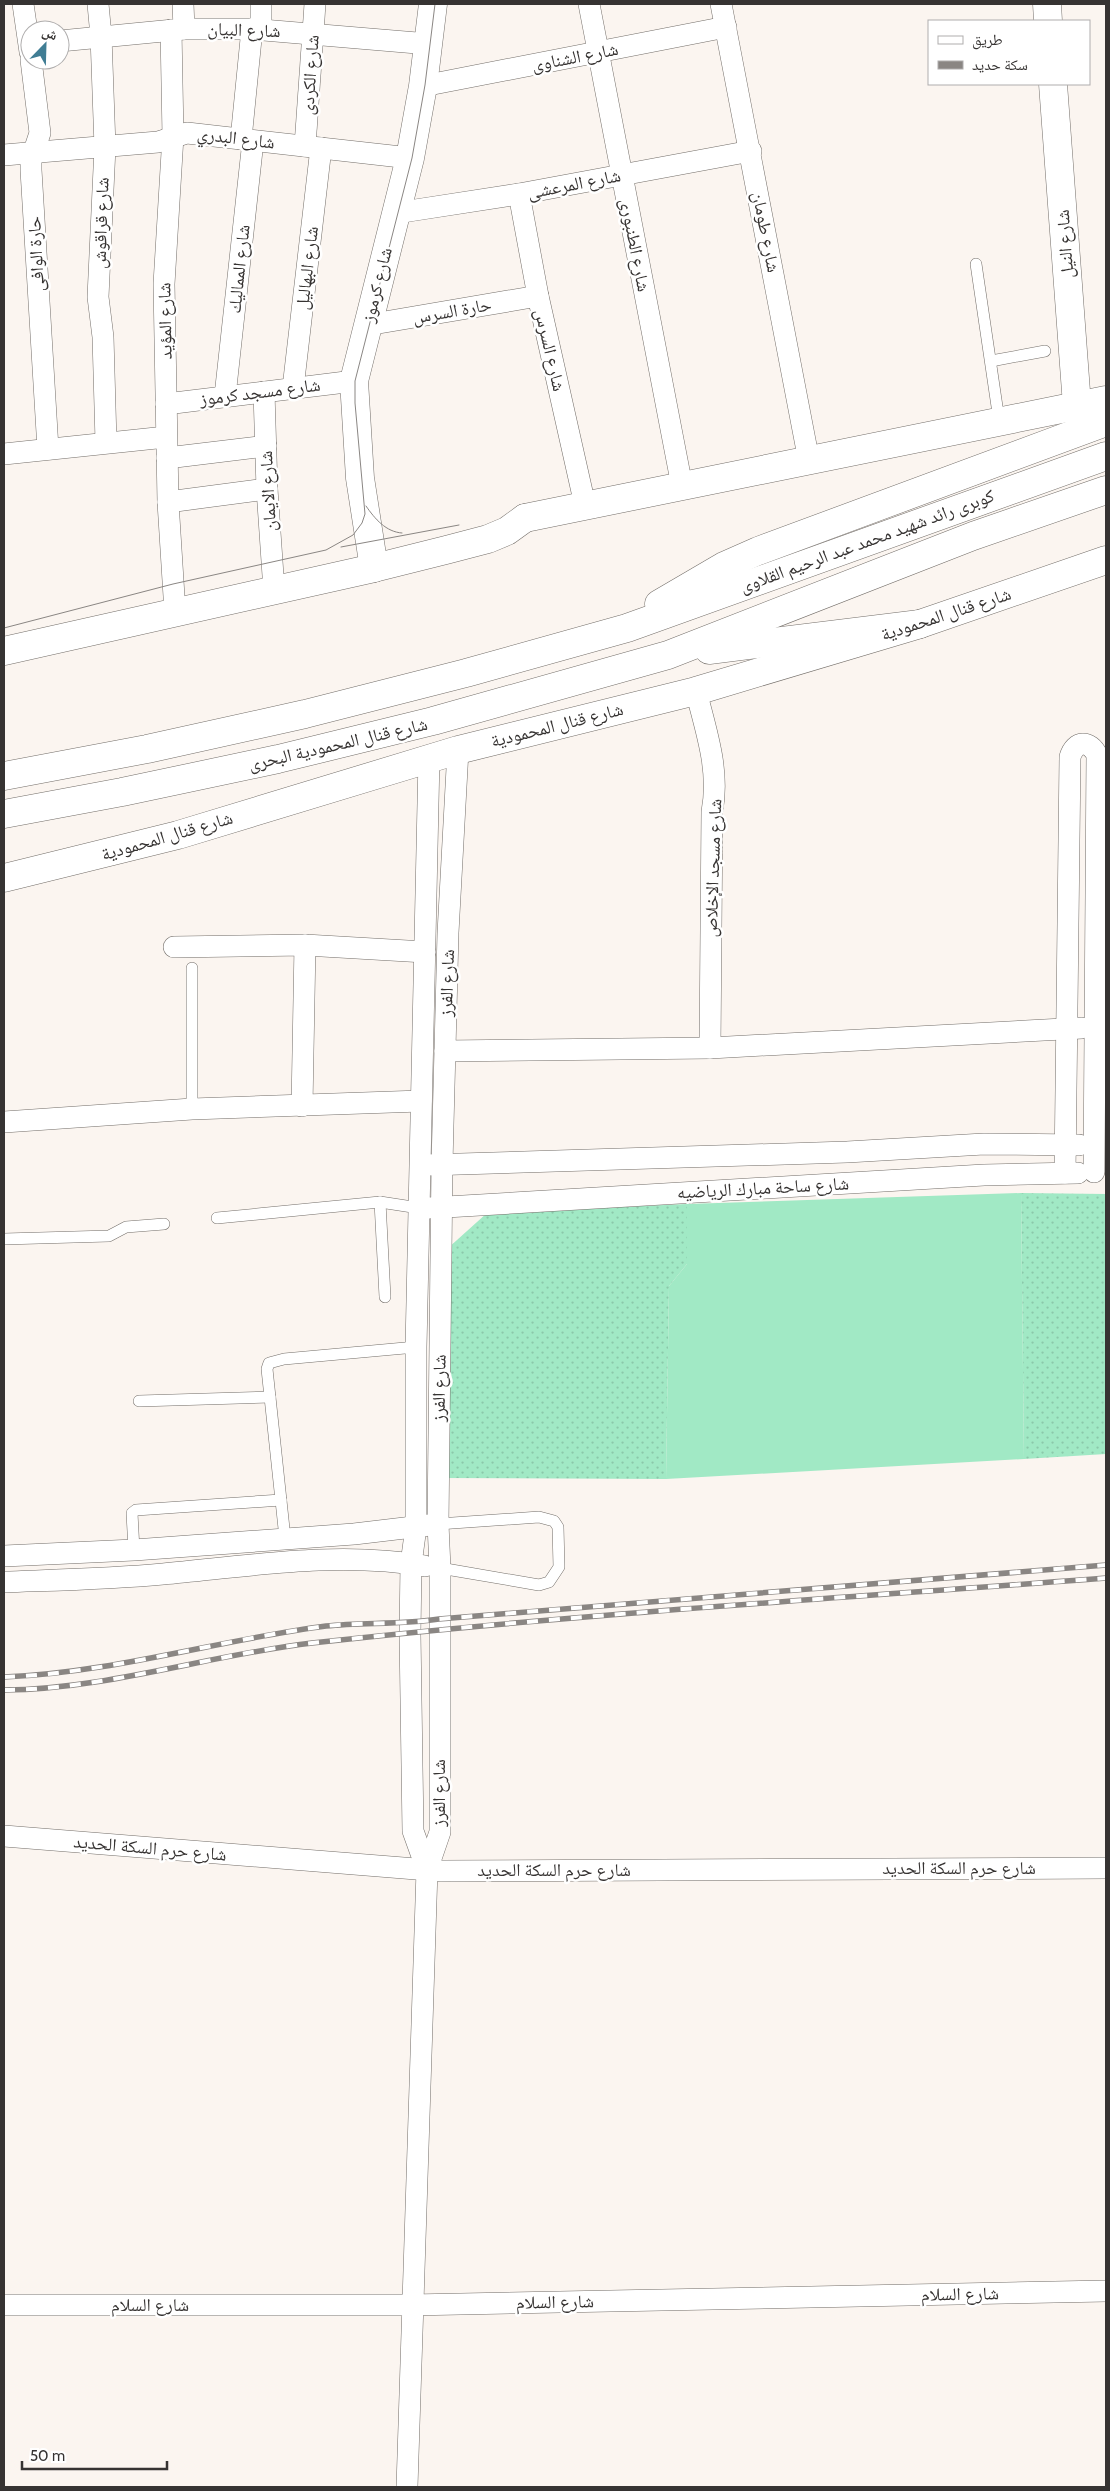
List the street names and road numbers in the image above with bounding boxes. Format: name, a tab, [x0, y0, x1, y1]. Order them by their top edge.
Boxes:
street label: شارع البيان	[207, 18, 281, 42]
street label: شارع الكردى	[296, 34, 324, 116]
street label: شارع الشناوى	[530, 38, 620, 76]
street label: شارع البدري	[195, 122, 276, 157]
street label: شارع المرعشى	[526, 164, 622, 204]
street label: شارع قراقوش	[88, 177, 114, 269]
street label: شارع طومان	[747, 190, 785, 274]
street label: شارع الطنبورى	[615, 196, 655, 294]
street label: شارع النيل	[1052, 209, 1078, 279]
street label: حارة الوافى	[23, 216, 49, 292]
street label: شارع المماليك	[223, 223, 255, 315]
street label: شارع البهاليل	[291, 225, 323, 311]
street label: شارع كرموز	[357, 245, 397, 326]
street label: شارع المؤيد	[153, 282, 177, 360]
street label: حارة السرس	[411, 293, 493, 329]
street label: شارع السرس	[530, 307, 570, 393]
street label: شارع مسجد كرموز	[197, 374, 322, 410]
street label: شارع الايمان	[255, 450, 281, 532]
street label: كوبرى رائد شهيد محمد عبد الرحيم القلاوى	[737, 484, 998, 598]
street label: شارع قنال المحمودية	[878, 583, 1014, 645]
street label: شارع قنال المحمودية	[489, 698, 625, 752]
street label: شارع قنال المحمودية البحرى	[246, 713, 430, 775]
street label: شارع مسجد الإخلاص	[700, 798, 726, 938]
street label: شارع قنال المحمودية	[99, 807, 235, 865]
street label: شارع الفرز	[435, 949, 459, 1018]
street label: شارع ساحة مبارك الرياضيه	[676, 1173, 850, 1203]
street label: شارع الفرز	[427, 1354, 451, 1423]
street label: شارع الفرز	[428, 1759, 450, 1828]
street label: شارع حرم السكة الحديد	[72, 1830, 227, 1867]
street label: شارع حرم السكة الحديد	[882, 1857, 1036, 1880]
street label: شارع حرم السكة الحديد	[477, 1859, 631, 1882]
street label: شارع السلام	[921, 2282, 999, 2307]
street label: شارع السلام	[516, 2290, 594, 2315]
street label: شارع السلام	[111, 2294, 189, 2317]

